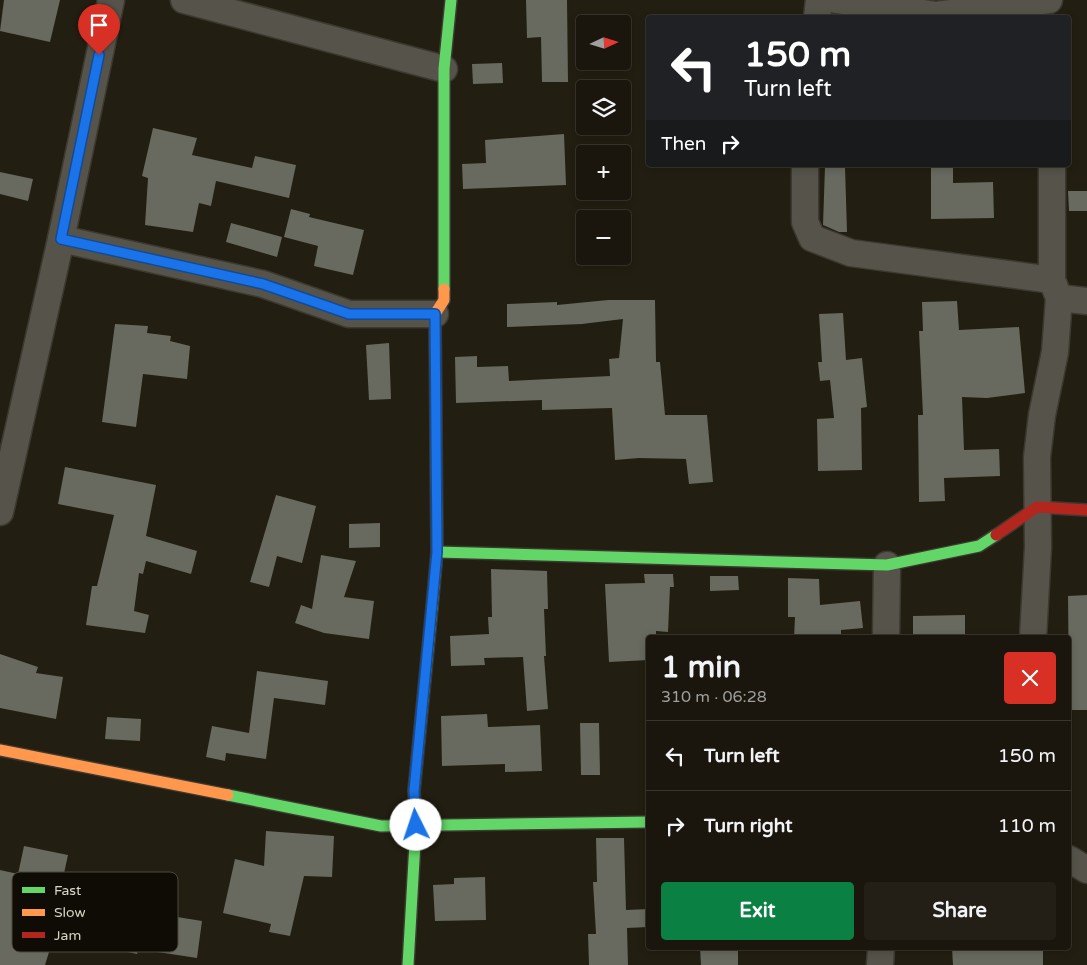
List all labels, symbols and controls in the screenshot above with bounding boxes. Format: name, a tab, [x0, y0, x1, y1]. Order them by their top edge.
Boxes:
pin	[78, 4, 120, 55]
icon: arrive	[85, 11, 113, 39]
north arrow	[576, 15, 631, 70]
map controls	[576, 15, 631, 265]
text: 150 m	[744, 34, 851, 76]
icon: left	[661, 35, 726, 100]
text: Turn left	[744, 76, 832, 102]
button: layers	[576, 80, 631, 135]
icon: right	[716, 130, 744, 158]
text: Then	[661, 133, 706, 155]
button: +	[576, 145, 631, 200]
button: −	[576, 210, 631, 265]
text: 1 min	[661, 649, 741, 686]
button: close	[1004, 652, 1056, 704]
text: 310 m · 06:28	[661, 687, 767, 707]
icon: left	[661, 742, 689, 770]
text: Turn left	[704, 745, 780, 767]
text: 150 m	[998, 745, 1056, 767]
position arrow	[389, 798, 441, 850]
icon: right	[661, 812, 689, 840]
text: Turn right	[704, 815, 792, 837]
text: 110 m	[998, 815, 1056, 837]
legend	[12, 872, 178, 952]
text: Fast	[54, 882, 82, 899]
button: Exit	[661, 882, 854, 940]
button: Share	[864, 882, 1056, 940]
text: Slow	[54, 904, 86, 921]
text: Jam	[54, 927, 81, 944]

